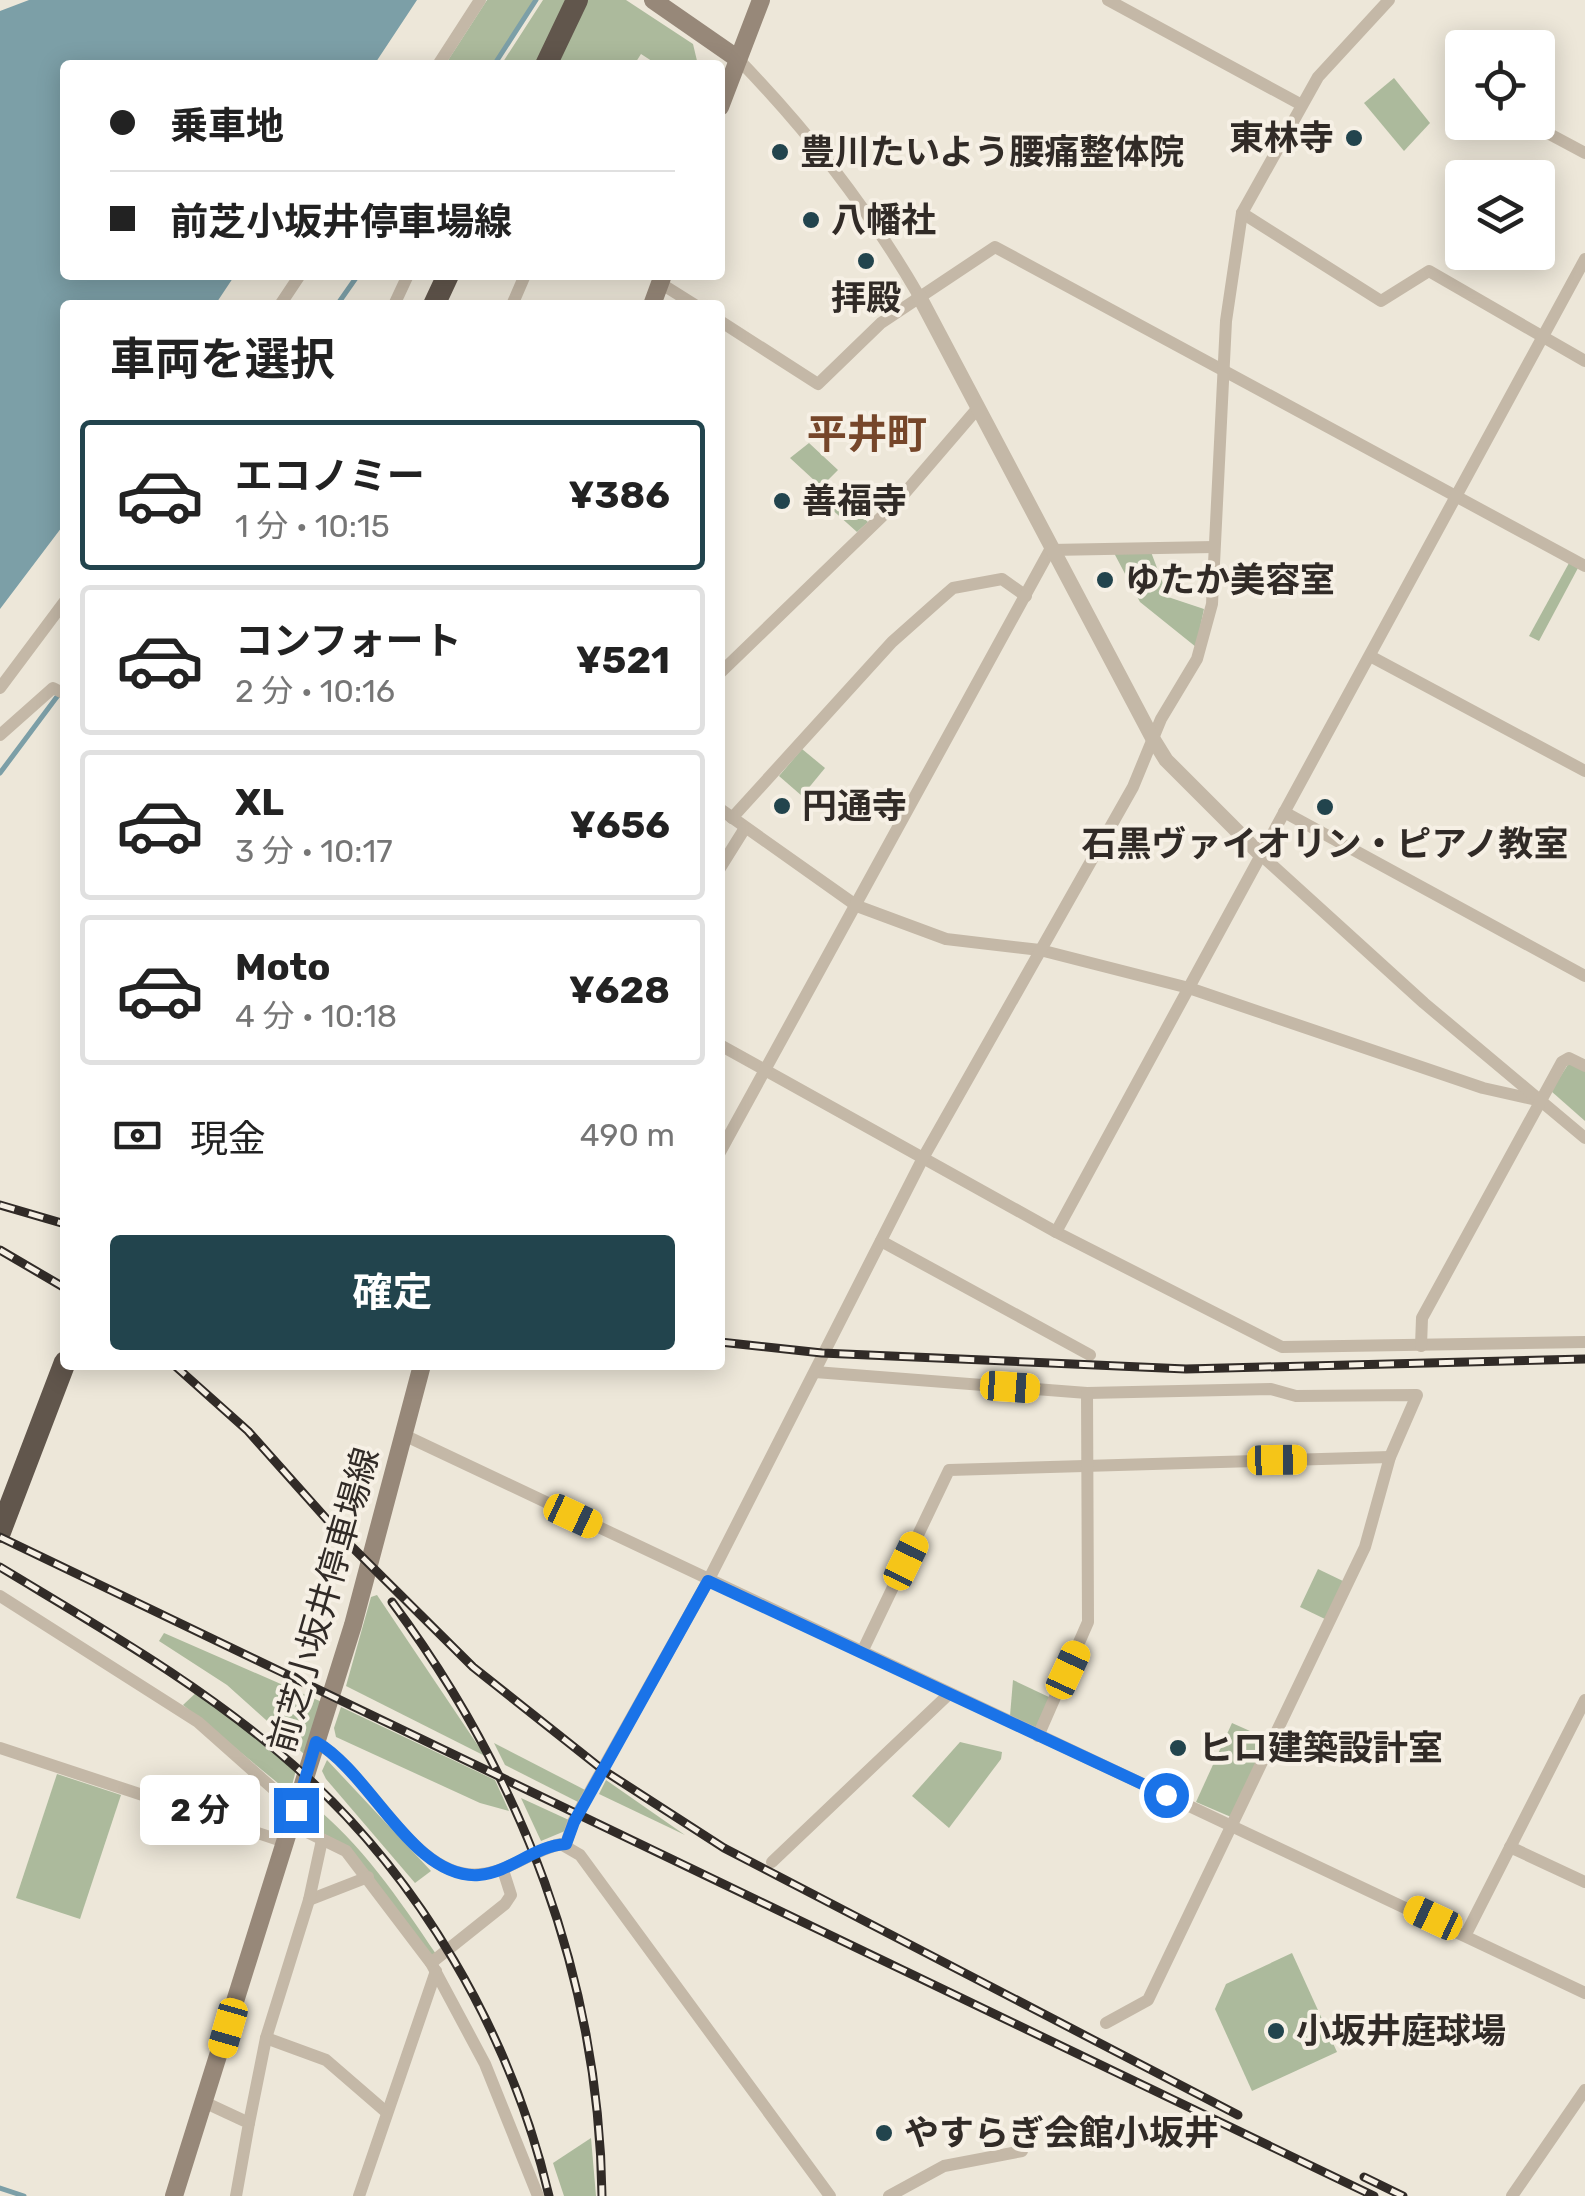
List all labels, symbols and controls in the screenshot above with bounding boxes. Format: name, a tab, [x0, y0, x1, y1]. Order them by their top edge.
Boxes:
map controls	[1445, 30, 1555, 270]
button: locate	[1445, 30, 1555, 140]
text: 乗車地	[170, 103, 284, 149]
place label: 東林寺	[1229, 117, 1334, 159]
marker: 東林寺	[1343, 127, 1365, 149]
place label: 豊川たいよう腰痛整体院	[800, 131, 1184, 173]
marker: 豊川たいよう腰痛整体院	[769, 141, 791, 163]
button: layers	[1445, 160, 1555, 270]
text: 前芝小坂井停車場線	[170, 199, 512, 245]
place label: 八幡社	[831, 199, 936, 241]
marker: 八幡社	[800, 209, 822, 231]
marker: 拝殿	[855, 250, 877, 272]
place label: 拝殿	[831, 277, 901, 319]
text: 車両を選択	[110, 333, 335, 386]
district label: 平井町	[807, 411, 927, 458]
icon: car	[115, 450, 205, 540]
text: エコノミー	[235, 453, 425, 499]
text: ¥386	[568, 472, 670, 518]
place label: 善福寺	[802, 480, 907, 522]
marker: 善福寺	[771, 490, 793, 512]
text: 1 分 · 10:15	[235, 507, 390, 545]
place label: ゆたか美容室	[1125, 559, 1335, 601]
marker: ゆたか美容室	[1094, 569, 1116, 591]
icon: car	[115, 615, 205, 705]
text: コンフォート	[235, 618, 462, 664]
text: ¥521	[576, 637, 670, 683]
text: 2 分 · 10:16	[235, 672, 395, 710]
text: XL	[235, 779, 284, 825]
icon: car	[115, 780, 205, 870]
place label: 円通寺	[802, 785, 907, 827]
marker: 円通寺	[771, 795, 793, 817]
marker: 石黒ヴァイオリン・ピアノ教室	[1314, 796, 1336, 818]
text: ¥656	[570, 802, 670, 848]
place label: 石黒ヴァイオリン・ピアノ教室	[1082, 823, 1568, 865]
text: 3 分 · 10:17	[235, 832, 393, 870]
text: Moto	[235, 944, 331, 990]
icon: car	[115, 945, 205, 1035]
text: ¥628	[569, 967, 670, 1013]
text: 4 分 · 10:18	[235, 997, 397, 1035]
icon: cash	[110, 1108, 165, 1163]
text: 現金	[190, 1116, 266, 1162]
text: 490 m	[580, 1116, 675, 1154]
button: 確定	[110, 1235, 675, 1350]
car	[979, 1370, 1041, 1404]
street label: 前芝小坂井停車場線	[260, 1443, 388, 1757]
car	[1247, 1444, 1307, 1476]
car	[539, 1490, 607, 1542]
car	[879, 1527, 933, 1595]
car	[1042, 1636, 1094, 1704]
place label: ヒロ建築設計室	[1198, 1727, 1443, 1769]
marker: ヒロ建築設計室	[1167, 1737, 1189, 1759]
route start	[1144, 1773, 1189, 1818]
callout: 2 分	[141, 1775, 261, 1845]
route end	[274, 1788, 319, 1833]
text: 2 分	[170, 1791, 230, 1829]
car	[1399, 1892, 1467, 1944]
car	[205, 1995, 251, 2061]
place label: 小坂井庭球場	[1296, 2010, 1506, 2052]
marker: 小坂井庭球場	[1265, 2020, 1287, 2042]
place label: やすらぎ会館小坂井	[904, 2112, 1219, 2154]
marker: やすらぎ会館小坂井	[873, 2122, 895, 2144]

